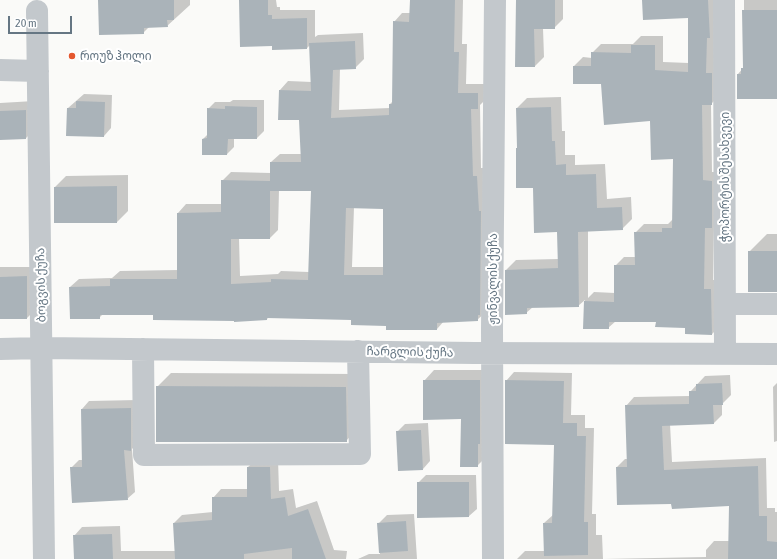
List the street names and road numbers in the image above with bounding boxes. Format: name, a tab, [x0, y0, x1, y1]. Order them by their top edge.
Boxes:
street label: ჭოპორტის შესახვევი	[718, 112, 732, 242]
street label: ჟინვალის ქუჩა	[486, 233, 500, 325]
street label: ბოგვის ქუჩა	[33, 248, 49, 322]
street label: ჩარგლის ქუჩა	[366, 344, 454, 360]

